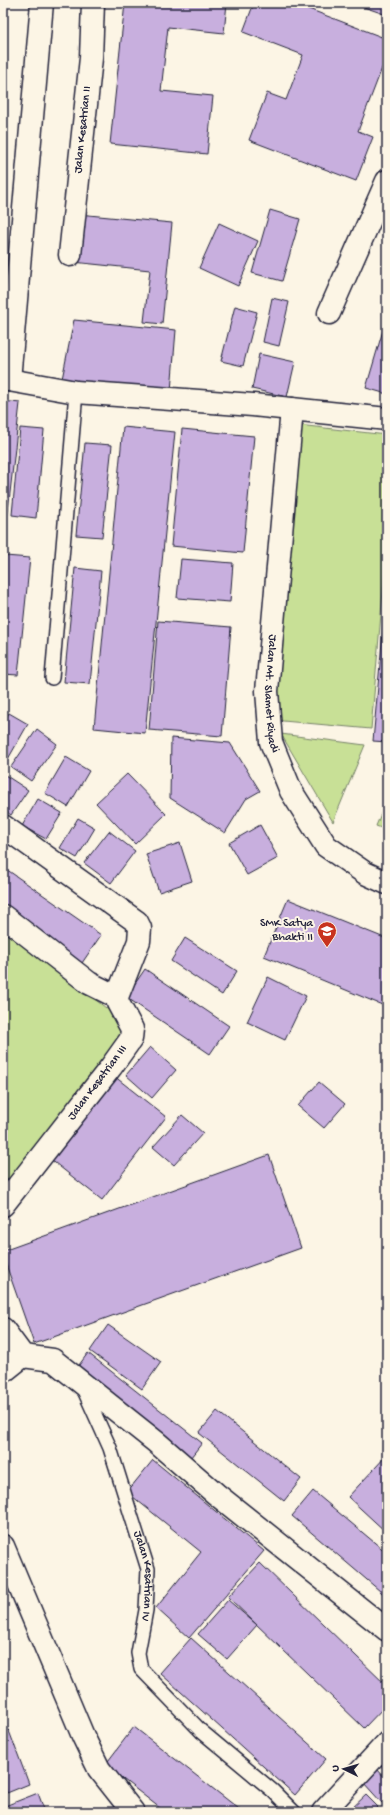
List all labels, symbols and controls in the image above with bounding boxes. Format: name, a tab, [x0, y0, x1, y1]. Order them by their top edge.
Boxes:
street label: Jalan Kesatrian II	[72, 85, 95, 174]
street label: Jalan Mt. Slamet Riyadi	[260, 634, 282, 756]
place label: SMK Satya Bhakti II	[260, 917, 313, 945]
school or university icon: SMK Satya Bhakti II	[316, 920, 338, 948]
street label: Jalan Kesatrian III	[65, 1043, 131, 1123]
street label: Jalan Kesatrian IV	[130, 1529, 155, 1622]
north arrow	[324, 1749, 364, 1789]
text: U	[330, 1764, 342, 1772]

